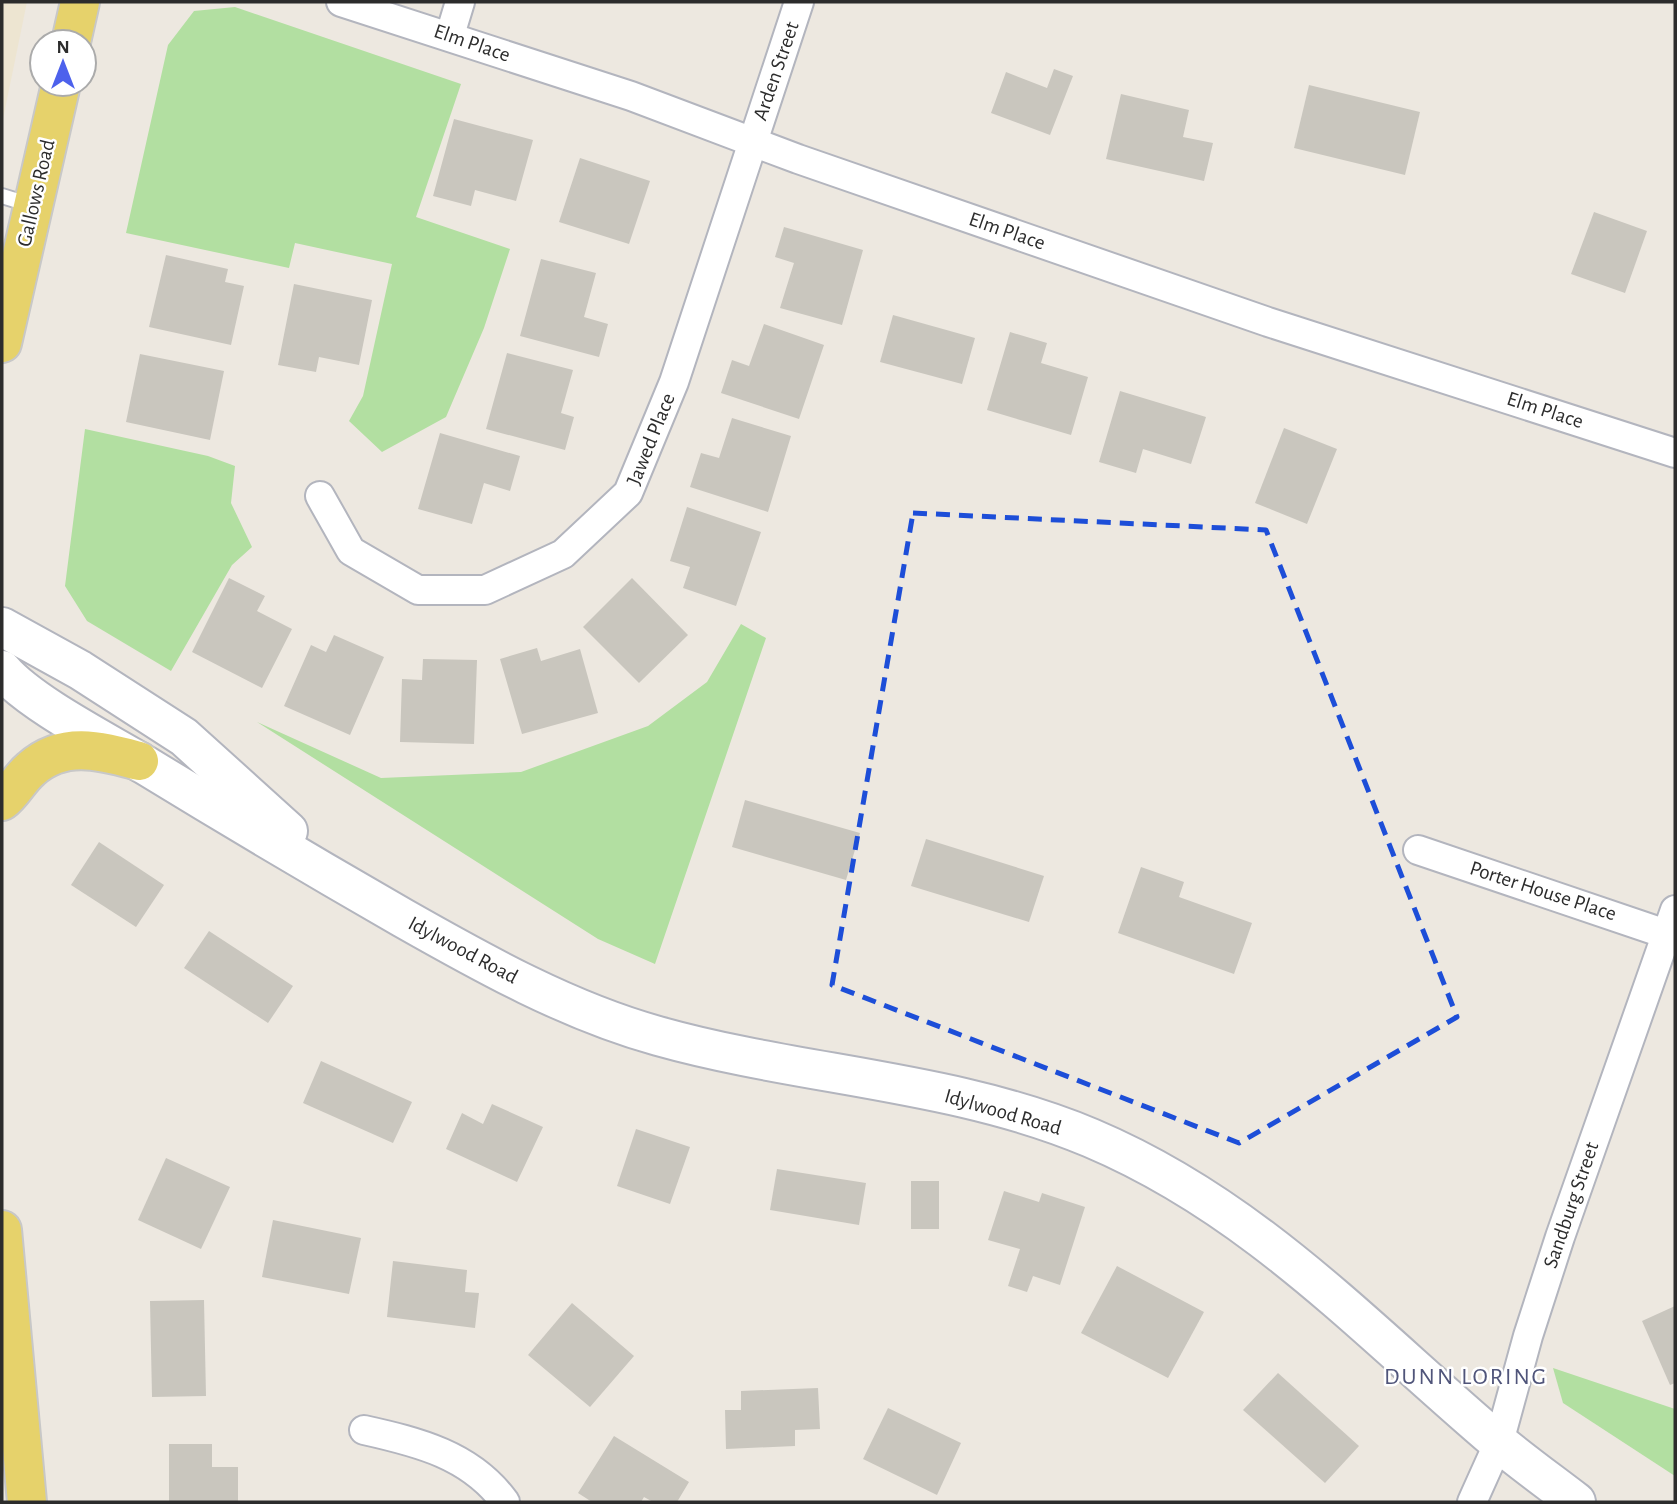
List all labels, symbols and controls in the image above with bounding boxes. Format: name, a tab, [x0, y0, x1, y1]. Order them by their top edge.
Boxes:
street label: Arden Street	[749, 19, 803, 123]
street label: Elm Place	[431, 20, 513, 66]
north arrow	[28, 28, 98, 98]
text: N	[56, 38, 70, 57]
street label: Gallows Road	[13, 137, 59, 249]
street label: Elm Place	[966, 208, 1048, 254]
street label: Elm Place	[1504, 388, 1586, 432]
street label: Jawed Place	[623, 390, 679, 488]
street label: Porter House Place	[1467, 857, 1619, 925]
street label: Idylwood Road	[405, 912, 521, 988]
street label: Idylwood Road	[942, 1085, 1064, 1139]
street label: Sandburg Street	[1540, 1139, 1602, 1271]
district label: DUNN LORING	[1384, 1365, 1548, 1389]

